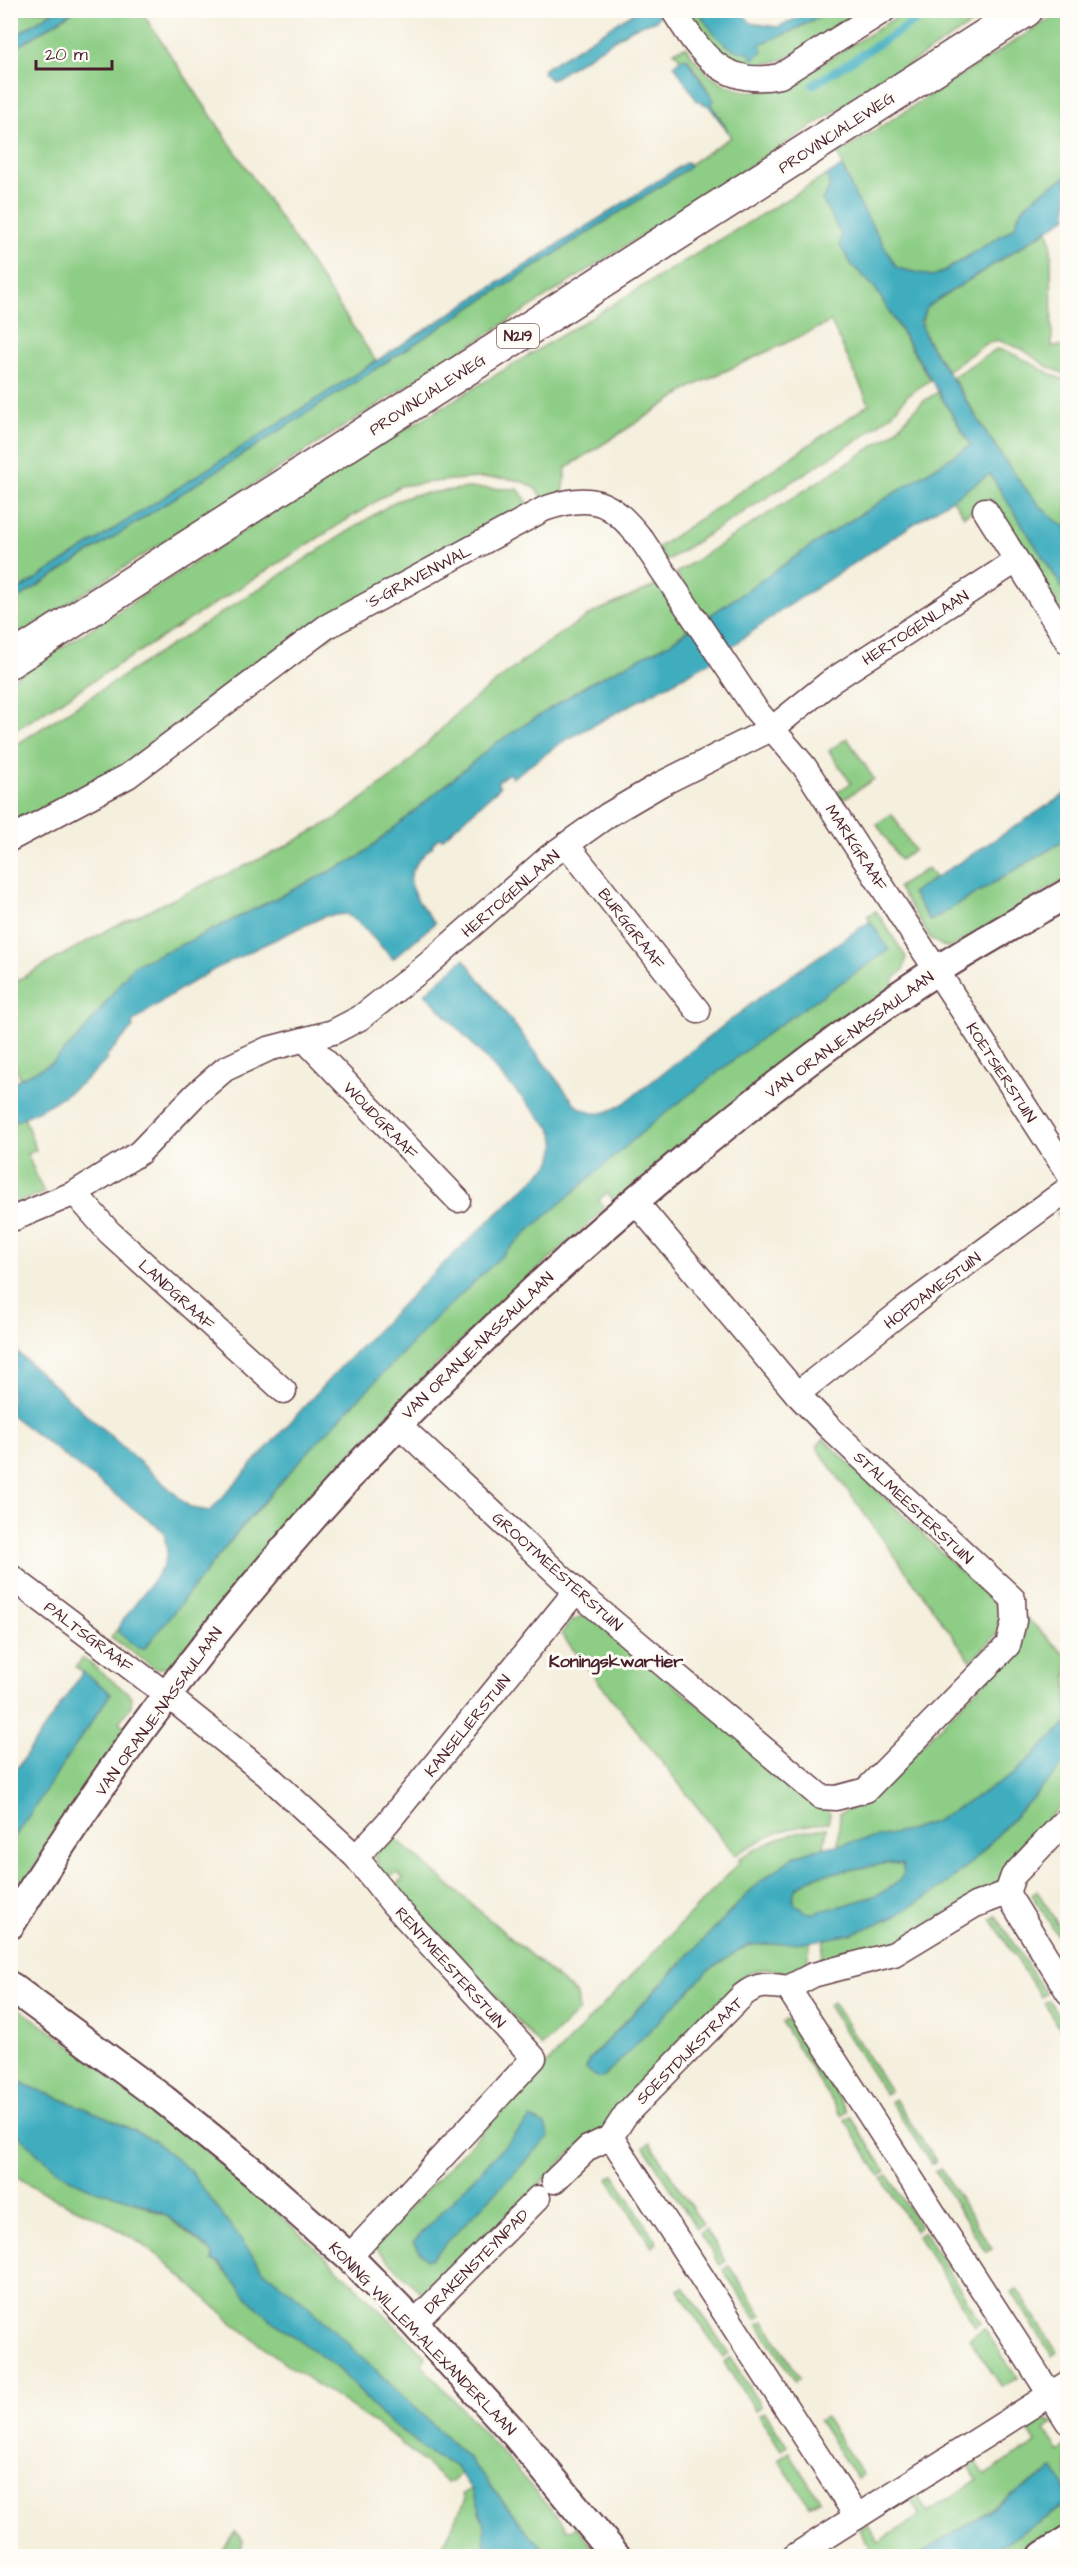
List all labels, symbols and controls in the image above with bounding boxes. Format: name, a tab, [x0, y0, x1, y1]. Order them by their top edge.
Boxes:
scale bar	[36, 33, 112, 71]
text: 20 m	[45, 42, 88, 67]
street label: PROVINCIALEWEG	[774, 87, 899, 179]
road number: N219	[497, 324, 539, 348]
street label: PROVINCIALEWEG	[365, 349, 490, 441]
street label: 'S-GRAVENWAL	[362, 540, 475, 614]
street label: HERTOGENLAAN	[858, 585, 973, 671]
street label: MARKGRAAF	[820, 800, 892, 895]
street label: HERTOGENLAAN	[457, 845, 564, 943]
street label: BURGGRAAF	[593, 884, 670, 974]
street label: VAN ORANJE-NASSAULAAN	[761, 966, 938, 1104]
street label: KOETSIERSTUIN	[961, 1018, 1042, 1127]
street label: WOUDGRAAF	[338, 1077, 423, 1164]
street label: HOFDAMESTUIN	[879, 1247, 986, 1335]
street label: LANDGRAAF	[133, 1255, 219, 1335]
street label: VAN ORANJE-NASSAULAAN	[397, 1267, 559, 1424]
street label: STALMEESTERSTUIN	[849, 1446, 978, 1569]
street label: GROOTMEESTERSTUIN	[487, 1507, 627, 1636]
street label: PALTSGRAAF	[40, 1596, 137, 1677]
street label: VAN ORANJE-NASSAULAAN	[90, 1623, 228, 1800]
district label: Koningskwartier	[549, 1649, 683, 1675]
street label: KANSELIERSTUIN	[420, 1670, 516, 1781]
street label: RENTMEESTERSTUIN	[390, 1902, 511, 2033]
street label: SOESTDIJKSTRAAT	[631, 1992, 748, 2109]
street label: DRAKENSTEYNPAD	[419, 2204, 534, 2319]
street label: KONING WILLEM-ALEXANDERLAAN	[324, 2237, 521, 2440]

